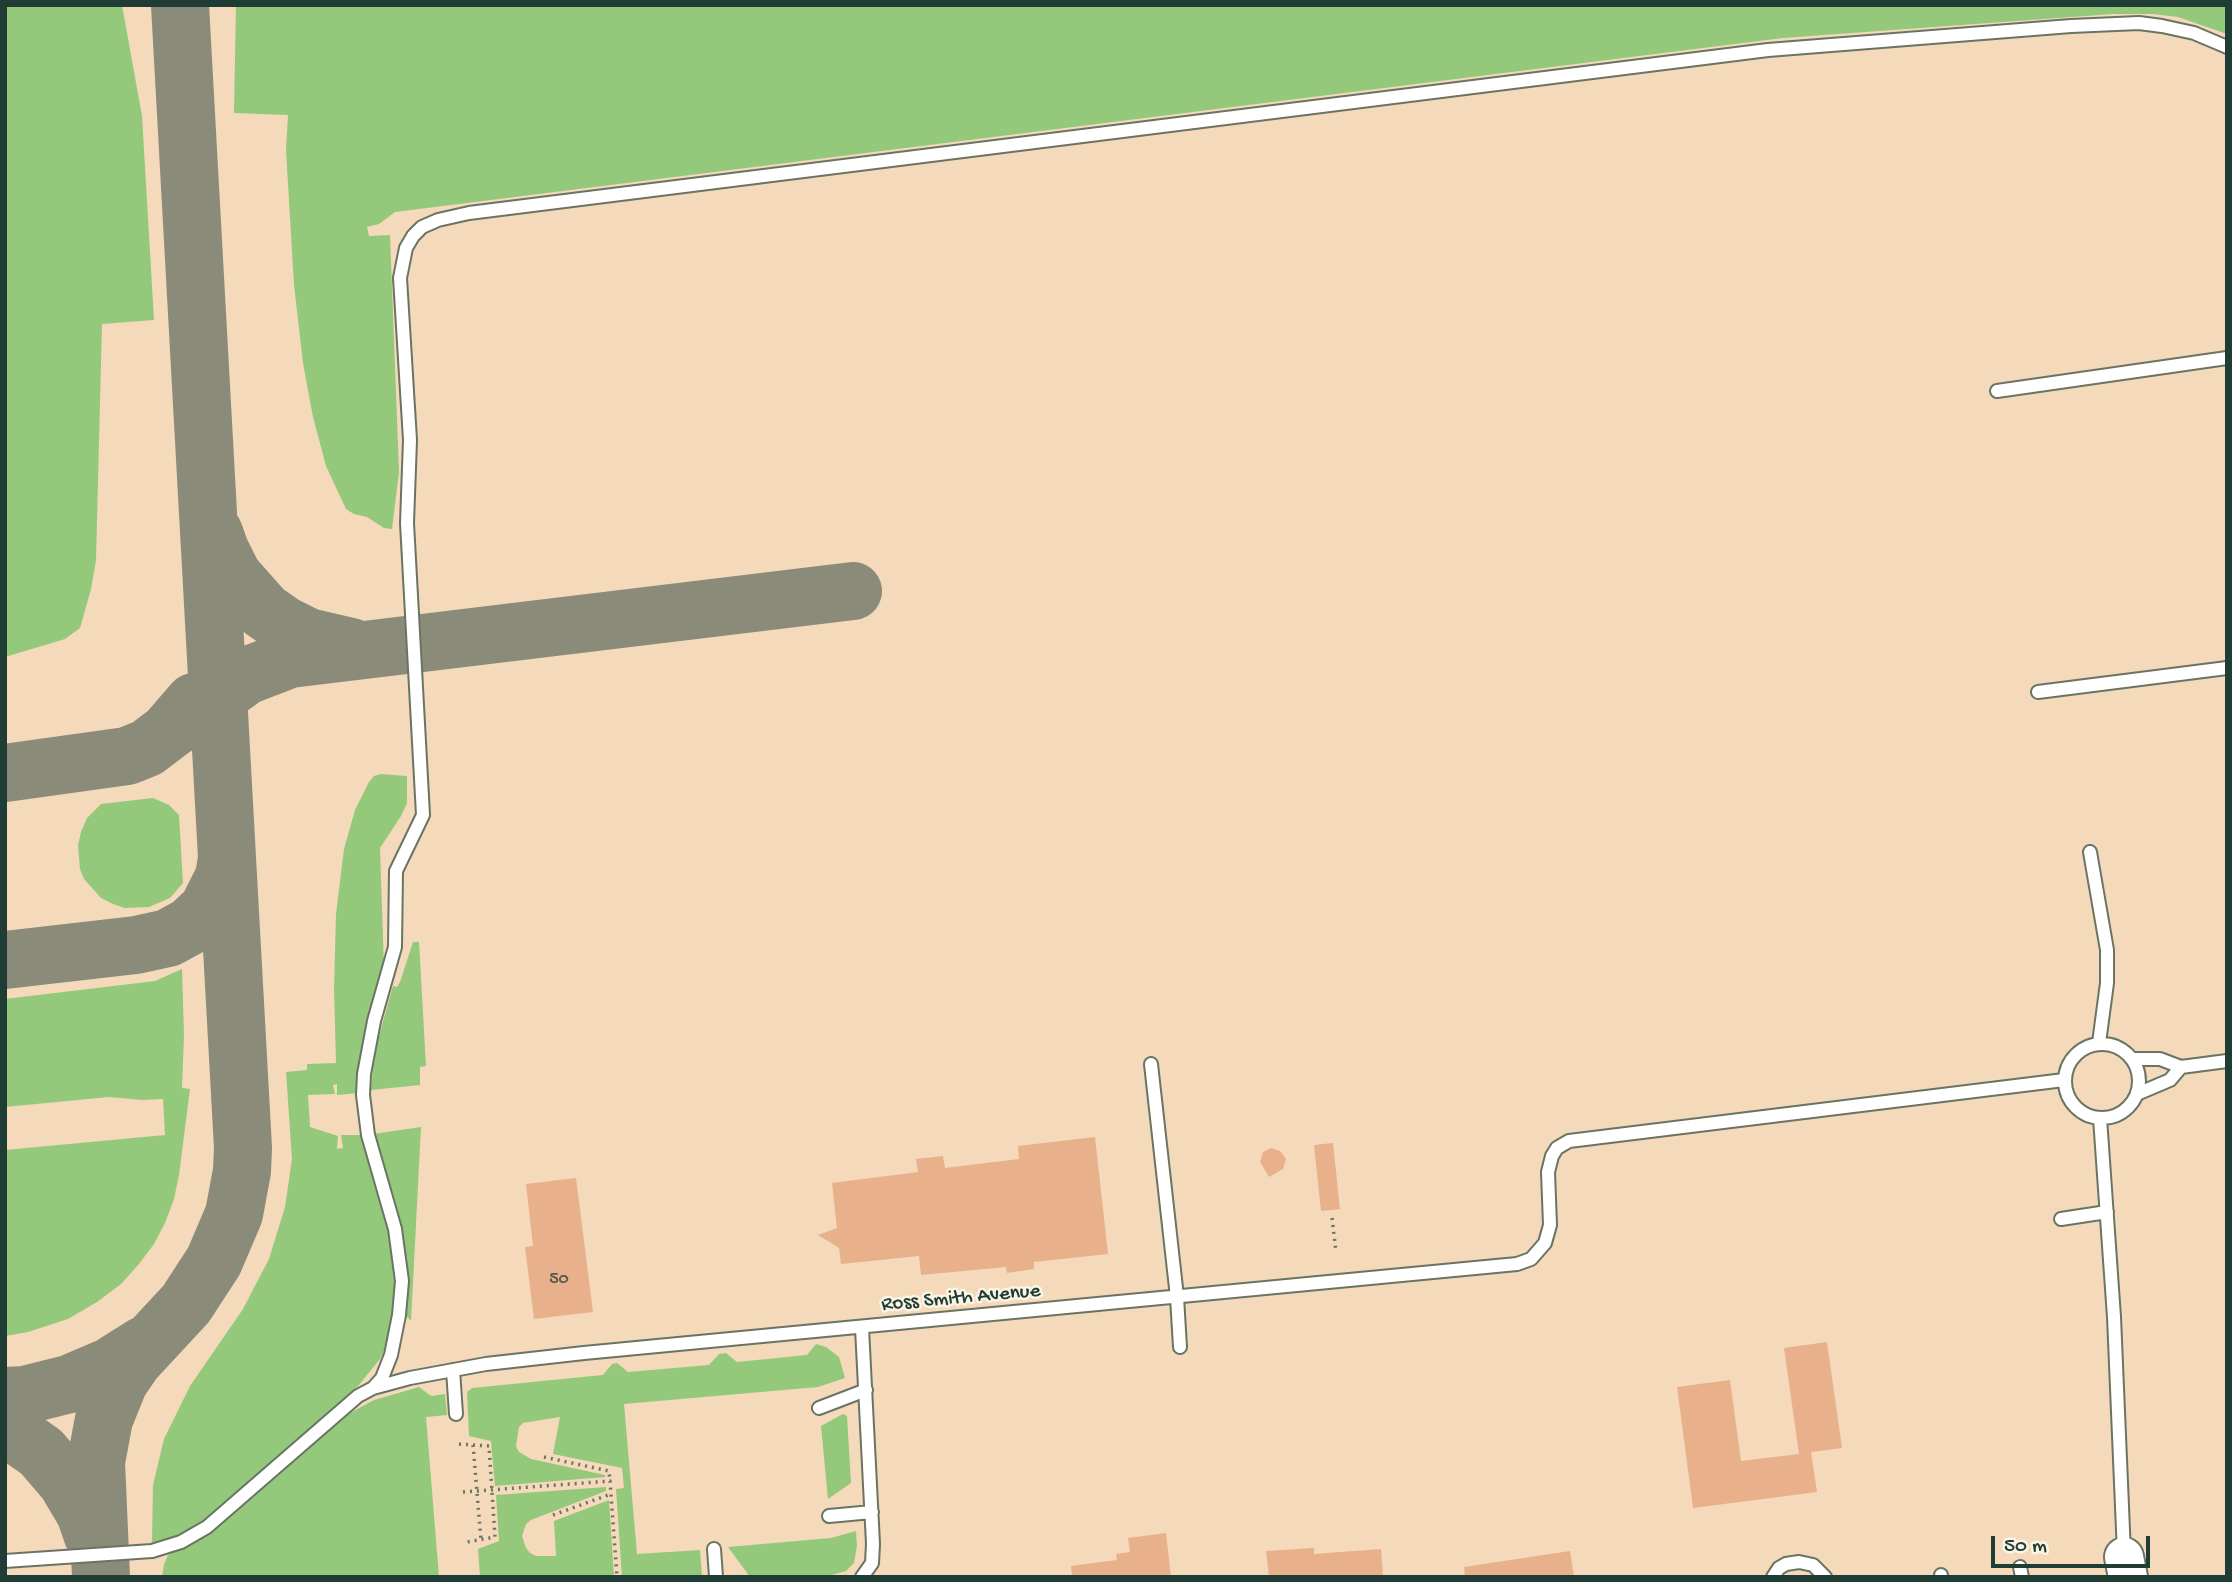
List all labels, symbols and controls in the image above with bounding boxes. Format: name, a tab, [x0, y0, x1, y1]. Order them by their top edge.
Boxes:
house number: 50	[549, 1269, 569, 1291]
street label: Ross Smith Avenue	[880, 1279, 1042, 1319]
scale bar	[1994, 1522, 2153, 1566]
text: 50 m	[2004, 1535, 2047, 1560]

